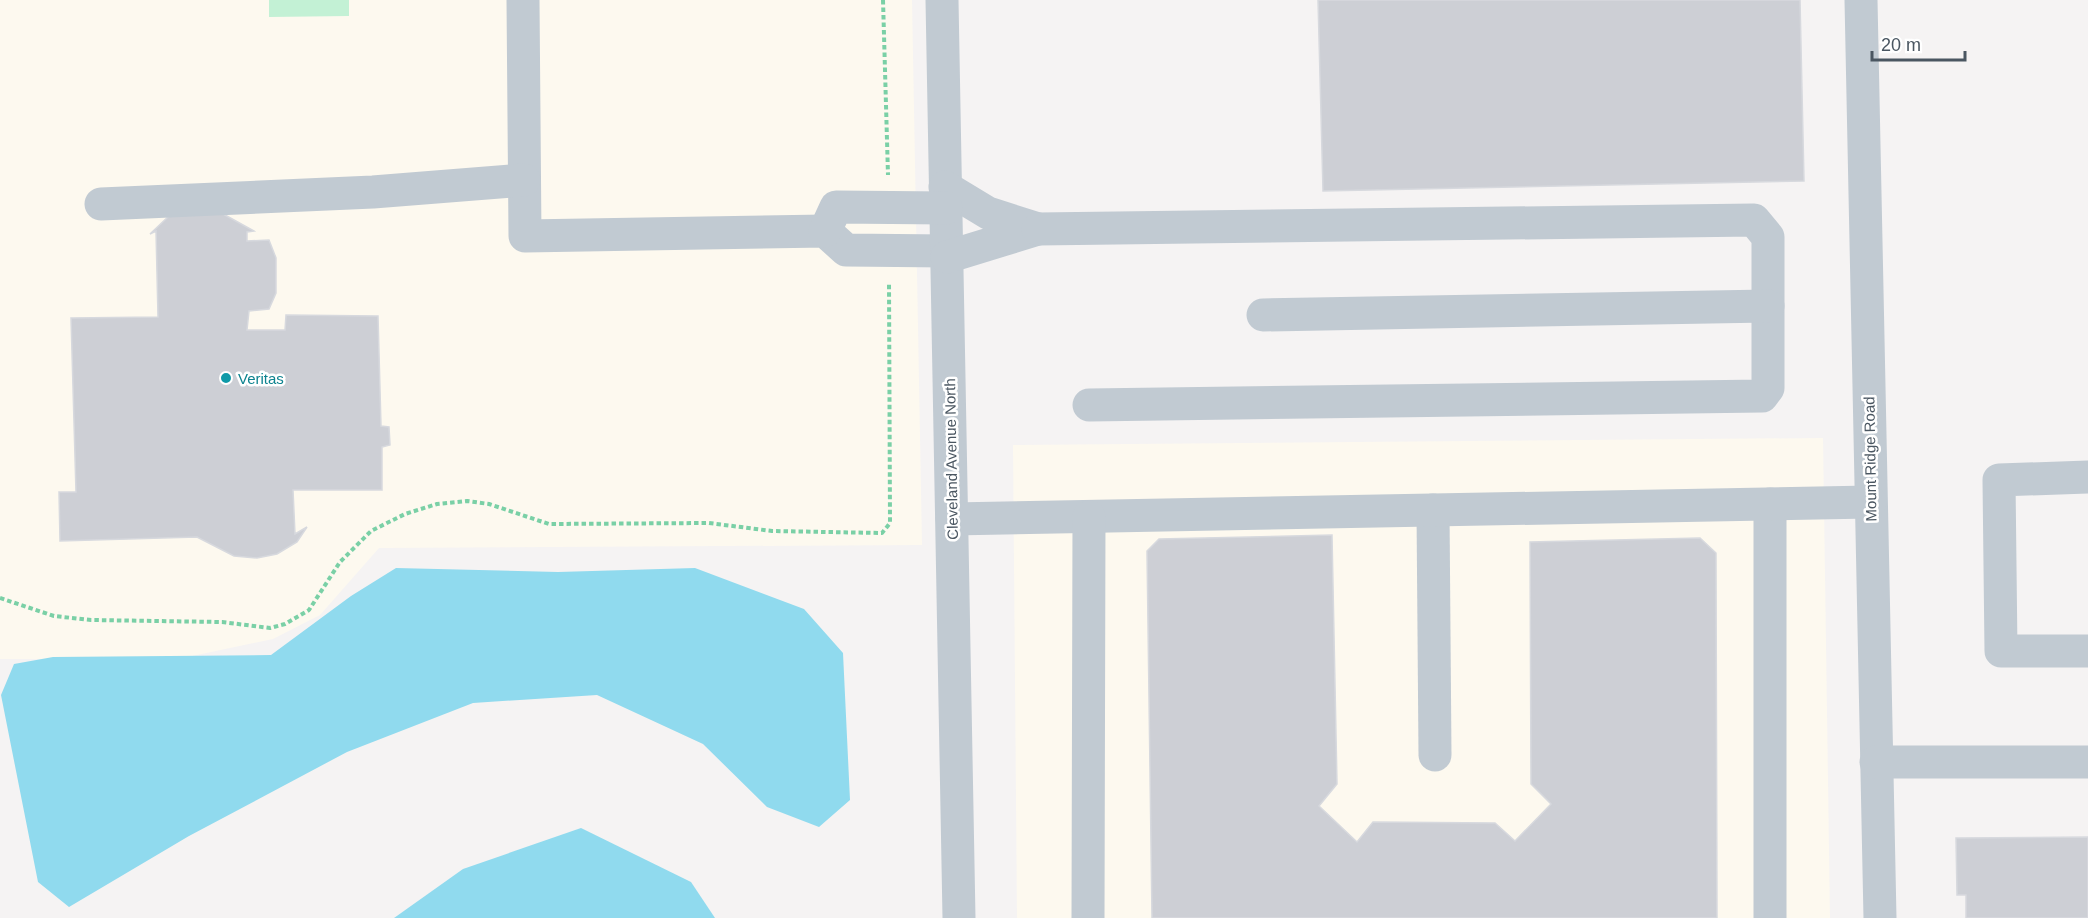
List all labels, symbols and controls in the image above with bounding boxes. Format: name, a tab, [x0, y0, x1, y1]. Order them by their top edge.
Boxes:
scale bar	[1872, 24, 1965, 62]
text: 20 m	[1881, 35, 1921, 55]
place label: Veritas	[238, 370, 284, 387]
marker: Veritas	[219, 371, 233, 385]
street label: Cleveland Avenue North	[941, 378, 961, 540]
street label: Mount Ridge Road	[1860, 396, 1880, 522]

